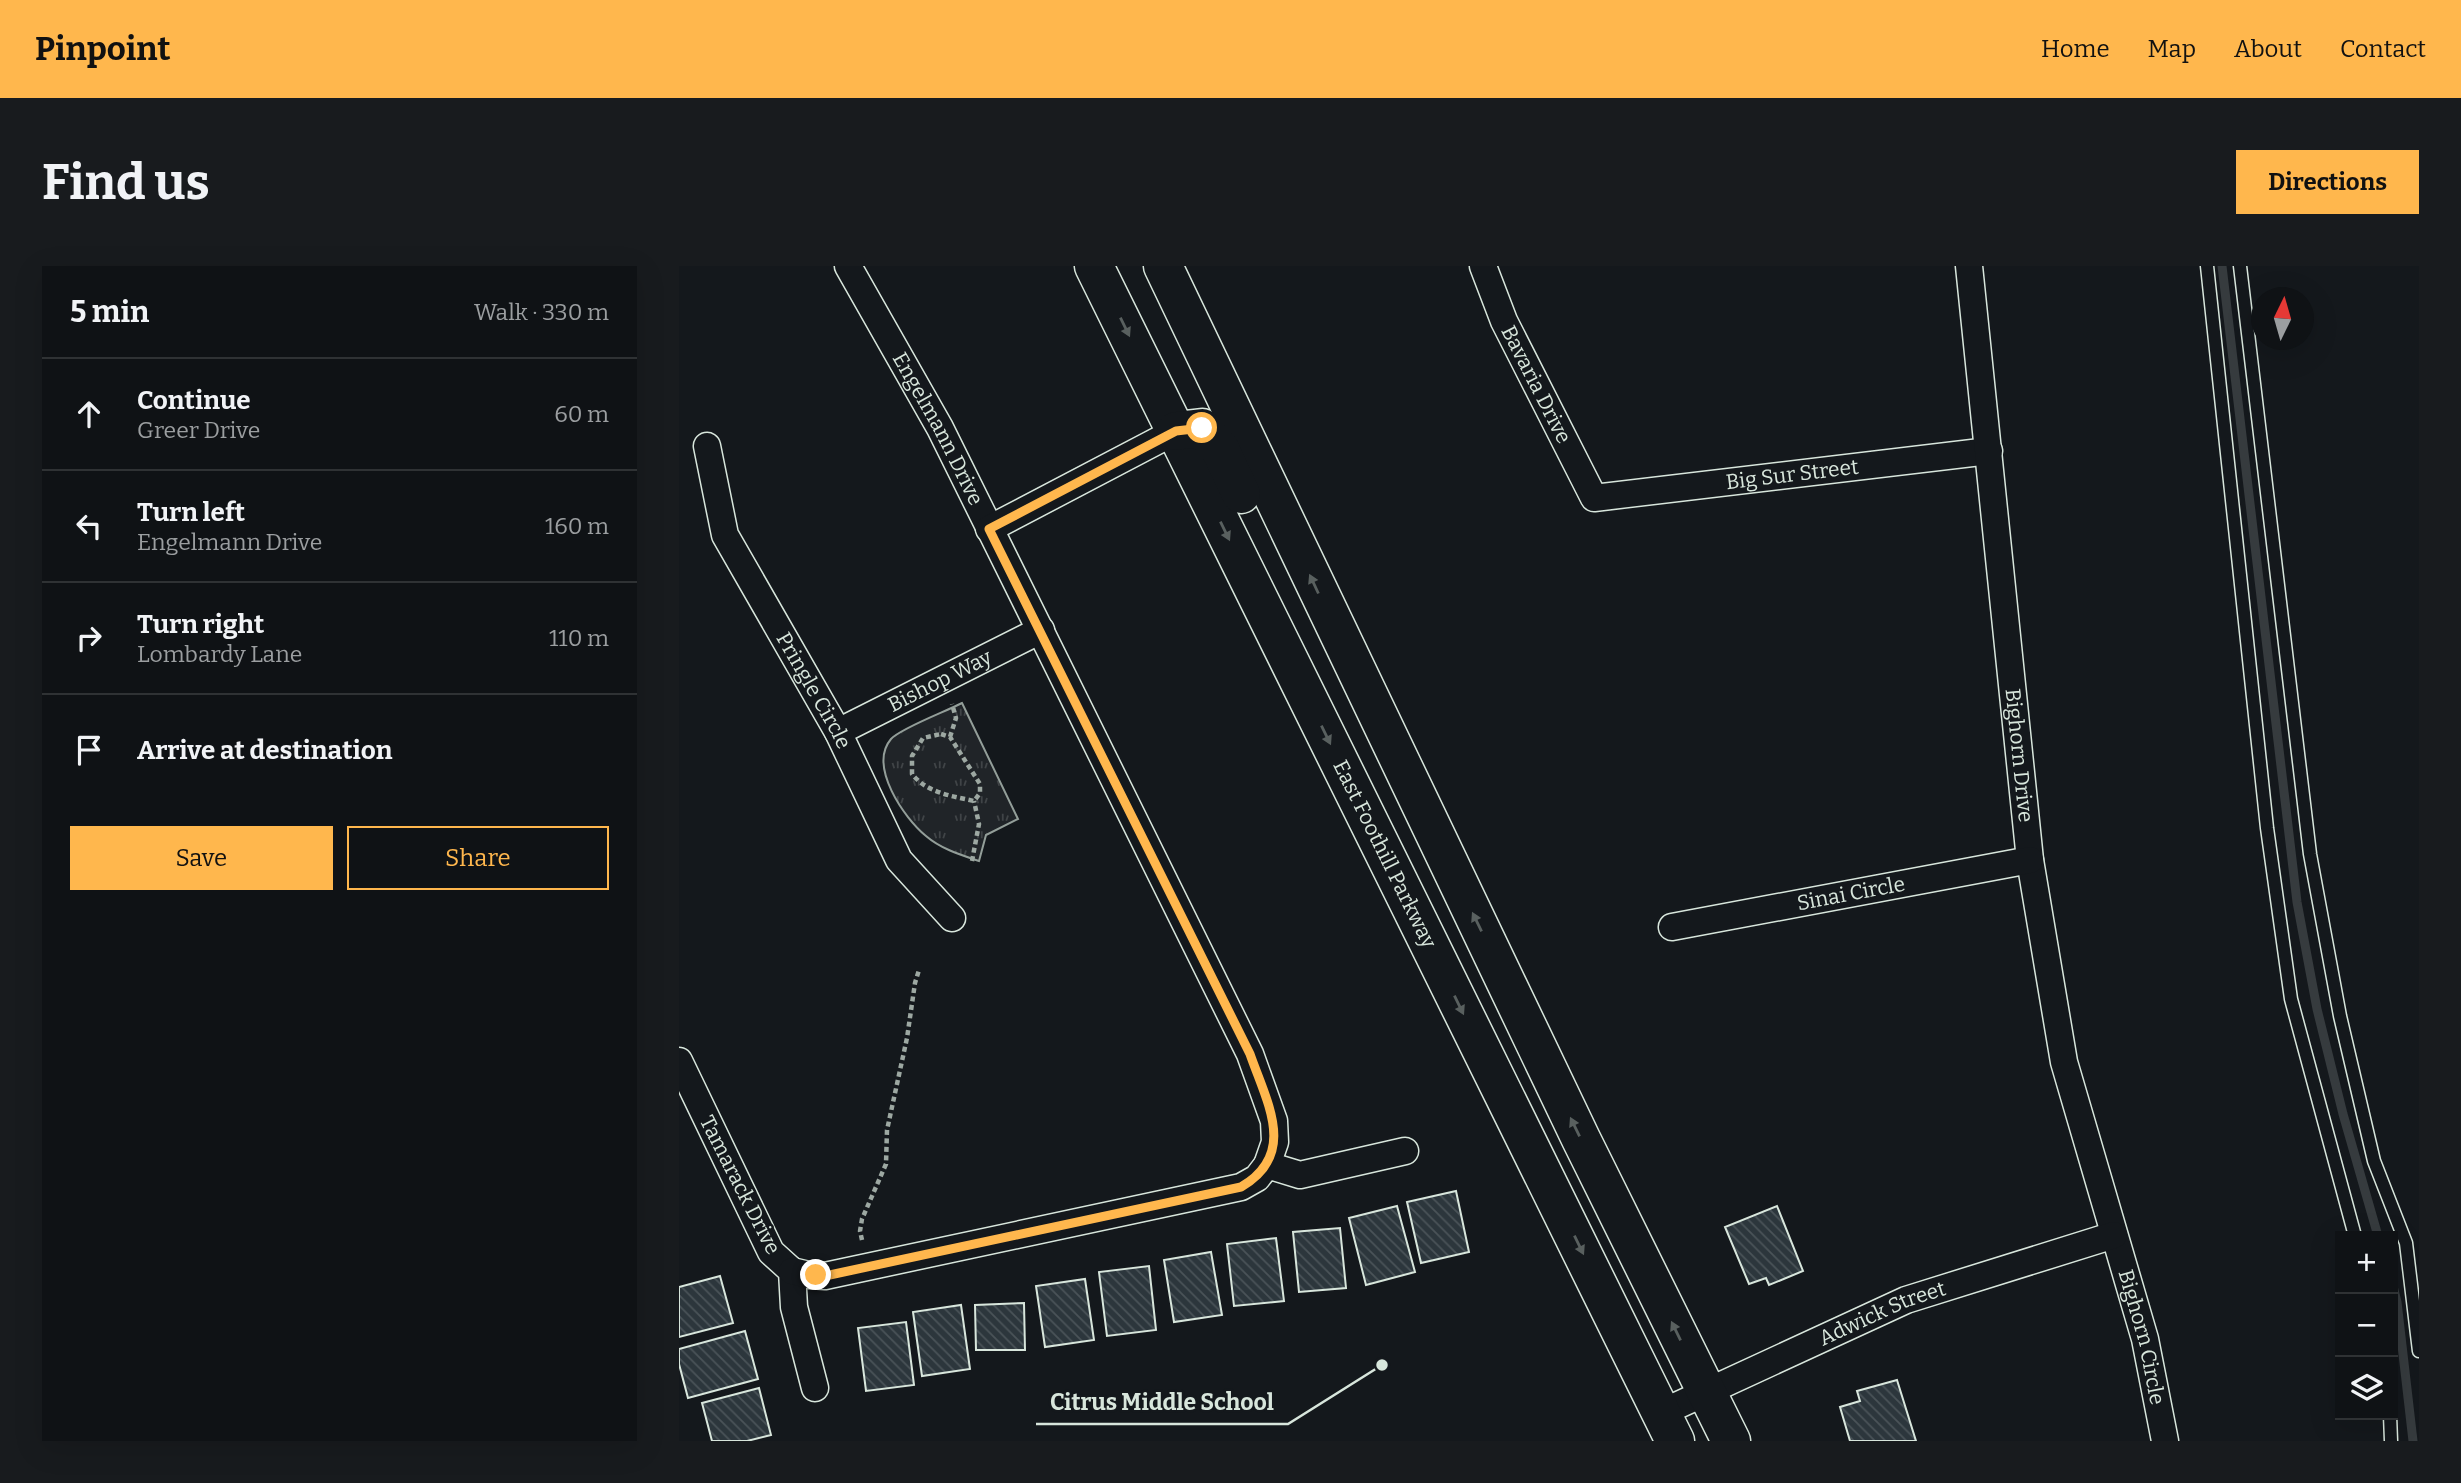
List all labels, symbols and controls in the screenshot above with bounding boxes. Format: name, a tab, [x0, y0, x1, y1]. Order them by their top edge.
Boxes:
text: Pinpoint	[35, 29, 171, 69]
text: Home	[2041, 35, 2110, 63]
text: Map	[2148, 35, 2196, 63]
text: About	[2234, 35, 2302, 63]
text: Contact	[2340, 35, 2426, 63]
button: Directions	[2236, 150, 2419, 214]
text: Find us	[42, 153, 210, 212]
north arrow	[2251, 287, 2314, 350]
text: 5 min	[70, 294, 149, 330]
text: Walk · 330 m	[474, 298, 609, 326]
one-way arrow	[1119, 317, 1130, 337]
street label: Bavaria Drive	[1495, 321, 1577, 448]
street label: Engelmann Drive	[887, 348, 989, 509]
text: Continue	[137, 385, 251, 416]
icon: ahead	[70, 395, 108, 433]
text: 60 m	[554, 400, 609, 428]
route start	[1186, 412, 1217, 443]
text: Greer Drive	[137, 416, 260, 444]
street label: Big Sur Street	[1724, 454, 1860, 495]
text: Turn left	[137, 497, 245, 528]
icon: left	[70, 507, 108, 545]
text: 160 m	[545, 512, 609, 540]
one-way arrow	[1220, 521, 1231, 541]
text: Engelmann Drive	[137, 528, 322, 556]
one-way arrow	[1309, 574, 1320, 594]
text: Turn right	[137, 609, 264, 640]
icon: right	[70, 619, 108, 657]
text: 110 m	[549, 624, 609, 652]
street label: Pringle Circle	[771, 628, 857, 753]
text: Lombardy Lane	[137, 640, 302, 668]
street label: Bishop Way	[884, 643, 997, 718]
street label: Bighorn Drive	[1999, 687, 2039, 824]
one-way arrow	[1320, 725, 1332, 745]
icon: arrive	[70, 731, 108, 769]
text: Arrive at destination	[137, 735, 392, 766]
street label: East Foothill Parkway	[1327, 756, 1443, 953]
button: Save	[70, 826, 333, 890]
button: Share	[347, 826, 609, 890]
street label: Sinai Circle	[1795, 871, 1907, 916]
one-way arrow	[1471, 912, 1482, 932]
one-way arrow	[1453, 995, 1465, 1015]
street label: Tamarack Drive	[694, 1111, 786, 1259]
one-way arrow	[1569, 1117, 1581, 1137]
map controls	[2335, 1231, 2398, 1420]
button: +	[2335, 1231, 2398, 1294]
one-way arrow	[1573, 1235, 1584, 1255]
route end	[800, 1259, 831, 1290]
street label: Bighorn Circle	[2112, 1266, 2171, 1407]
street label: Adwick Street	[1815, 1275, 1949, 1351]
button: −	[2335, 1294, 2398, 1357]
one-way arrow	[1670, 1321, 1682, 1341]
button: layers	[2335, 1357, 2398, 1420]
callout: Citrus Middle School	[1036, 1380, 1288, 1424]
text: Citrus Middle School	[1050, 1388, 1274, 1416]

